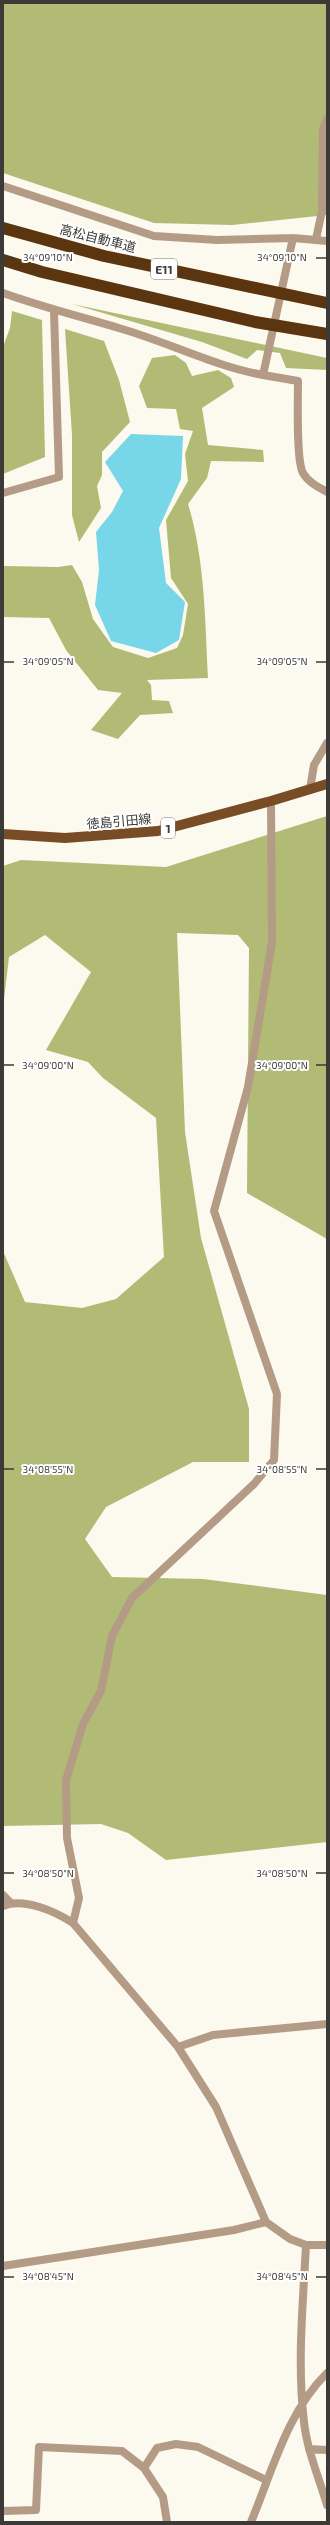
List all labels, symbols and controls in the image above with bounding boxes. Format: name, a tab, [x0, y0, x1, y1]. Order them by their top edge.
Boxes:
street label: 高松自動車道	[58, 221, 138, 255]
text: 34°09'10"N	[23, 251, 73, 263]
text: 34°09'10"N	[257, 251, 307, 263]
road number: E11	[151, 259, 177, 279]
text: 34°09'05"N	[22, 655, 74, 667]
text: 34°09'05"N	[256, 655, 308, 667]
street label: 徳島引田線	[86, 810, 152, 832]
road number: 1	[161, 818, 175, 838]
text: 34°09'00"N	[22, 1059, 74, 1071]
text: 34°09'00"N	[256, 1059, 308, 1071]
text: 34°08'55"N	[23, 1463, 73, 1475]
text: 34°08'55"N	[257, 1463, 307, 1475]
text: 34°08'50"N	[22, 1867, 74, 1879]
text: 34°08'50"N	[256, 1867, 308, 1879]
text: 34°08'45"N	[22, 2270, 74, 2282]
text: 34°08'45"N	[256, 2270, 308, 2282]

